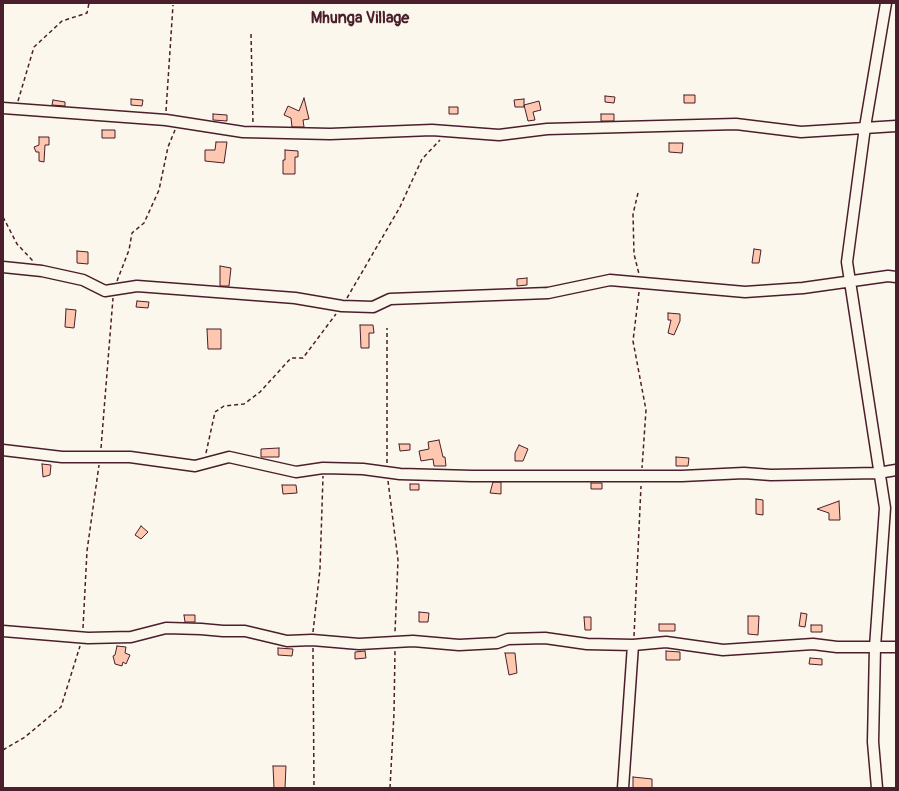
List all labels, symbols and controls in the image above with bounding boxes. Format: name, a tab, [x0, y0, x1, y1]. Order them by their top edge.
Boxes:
district label: Mhunga Village	[311, 9, 409, 29]

